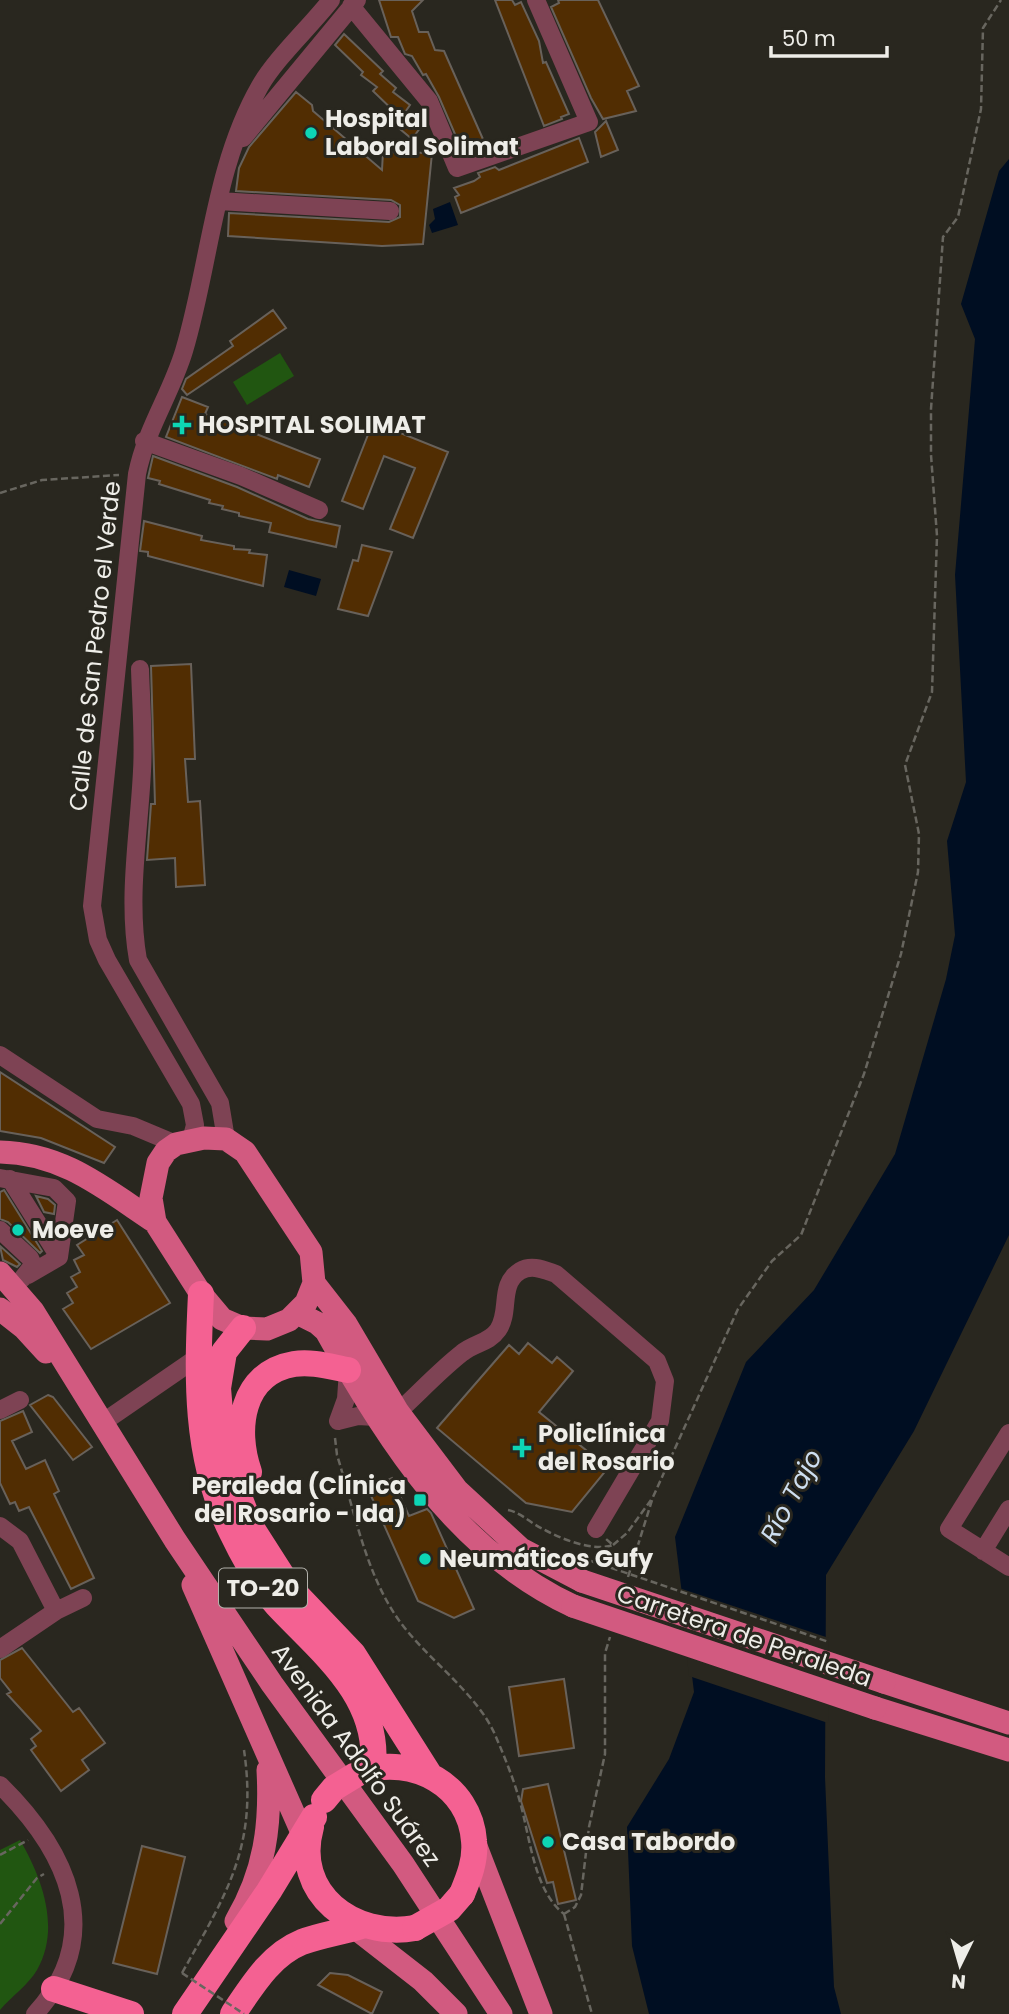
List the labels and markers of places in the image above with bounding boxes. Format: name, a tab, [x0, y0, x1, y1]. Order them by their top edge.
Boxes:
place label: Hospital Laboral Solimat	[325, 102, 519, 163]
marker: Hospital Laboral Solimat	[303, 125, 319, 141]
place label: HOSPITAL SOLIMAT	[198, 408, 426, 441]
marker: HOSPITAL SOLIMAT	[172, 415, 192, 435]
place label: Moeve	[32, 1213, 114, 1246]
marker: Moeve	[10, 1222, 26, 1238]
place label: Policlínica del Rosario	[538, 1417, 675, 1478]
marker: Policlínica del Rosario	[512, 1438, 532, 1458]
place label: Peraleda (Clínica del Rosario - Ida)	[192, 1469, 406, 1530]
marker: Peraleda (Clínica del Rosario - Ida)	[412, 1492, 428, 1508]
place label: Neumáticos Gufy	[439, 1542, 654, 1575]
marker: Neumáticos Gufy	[417, 1551, 433, 1567]
place label: Casa Tabordo	[562, 1825, 735, 1858]
marker: Casa Tabordo	[540, 1834, 556, 1850]

